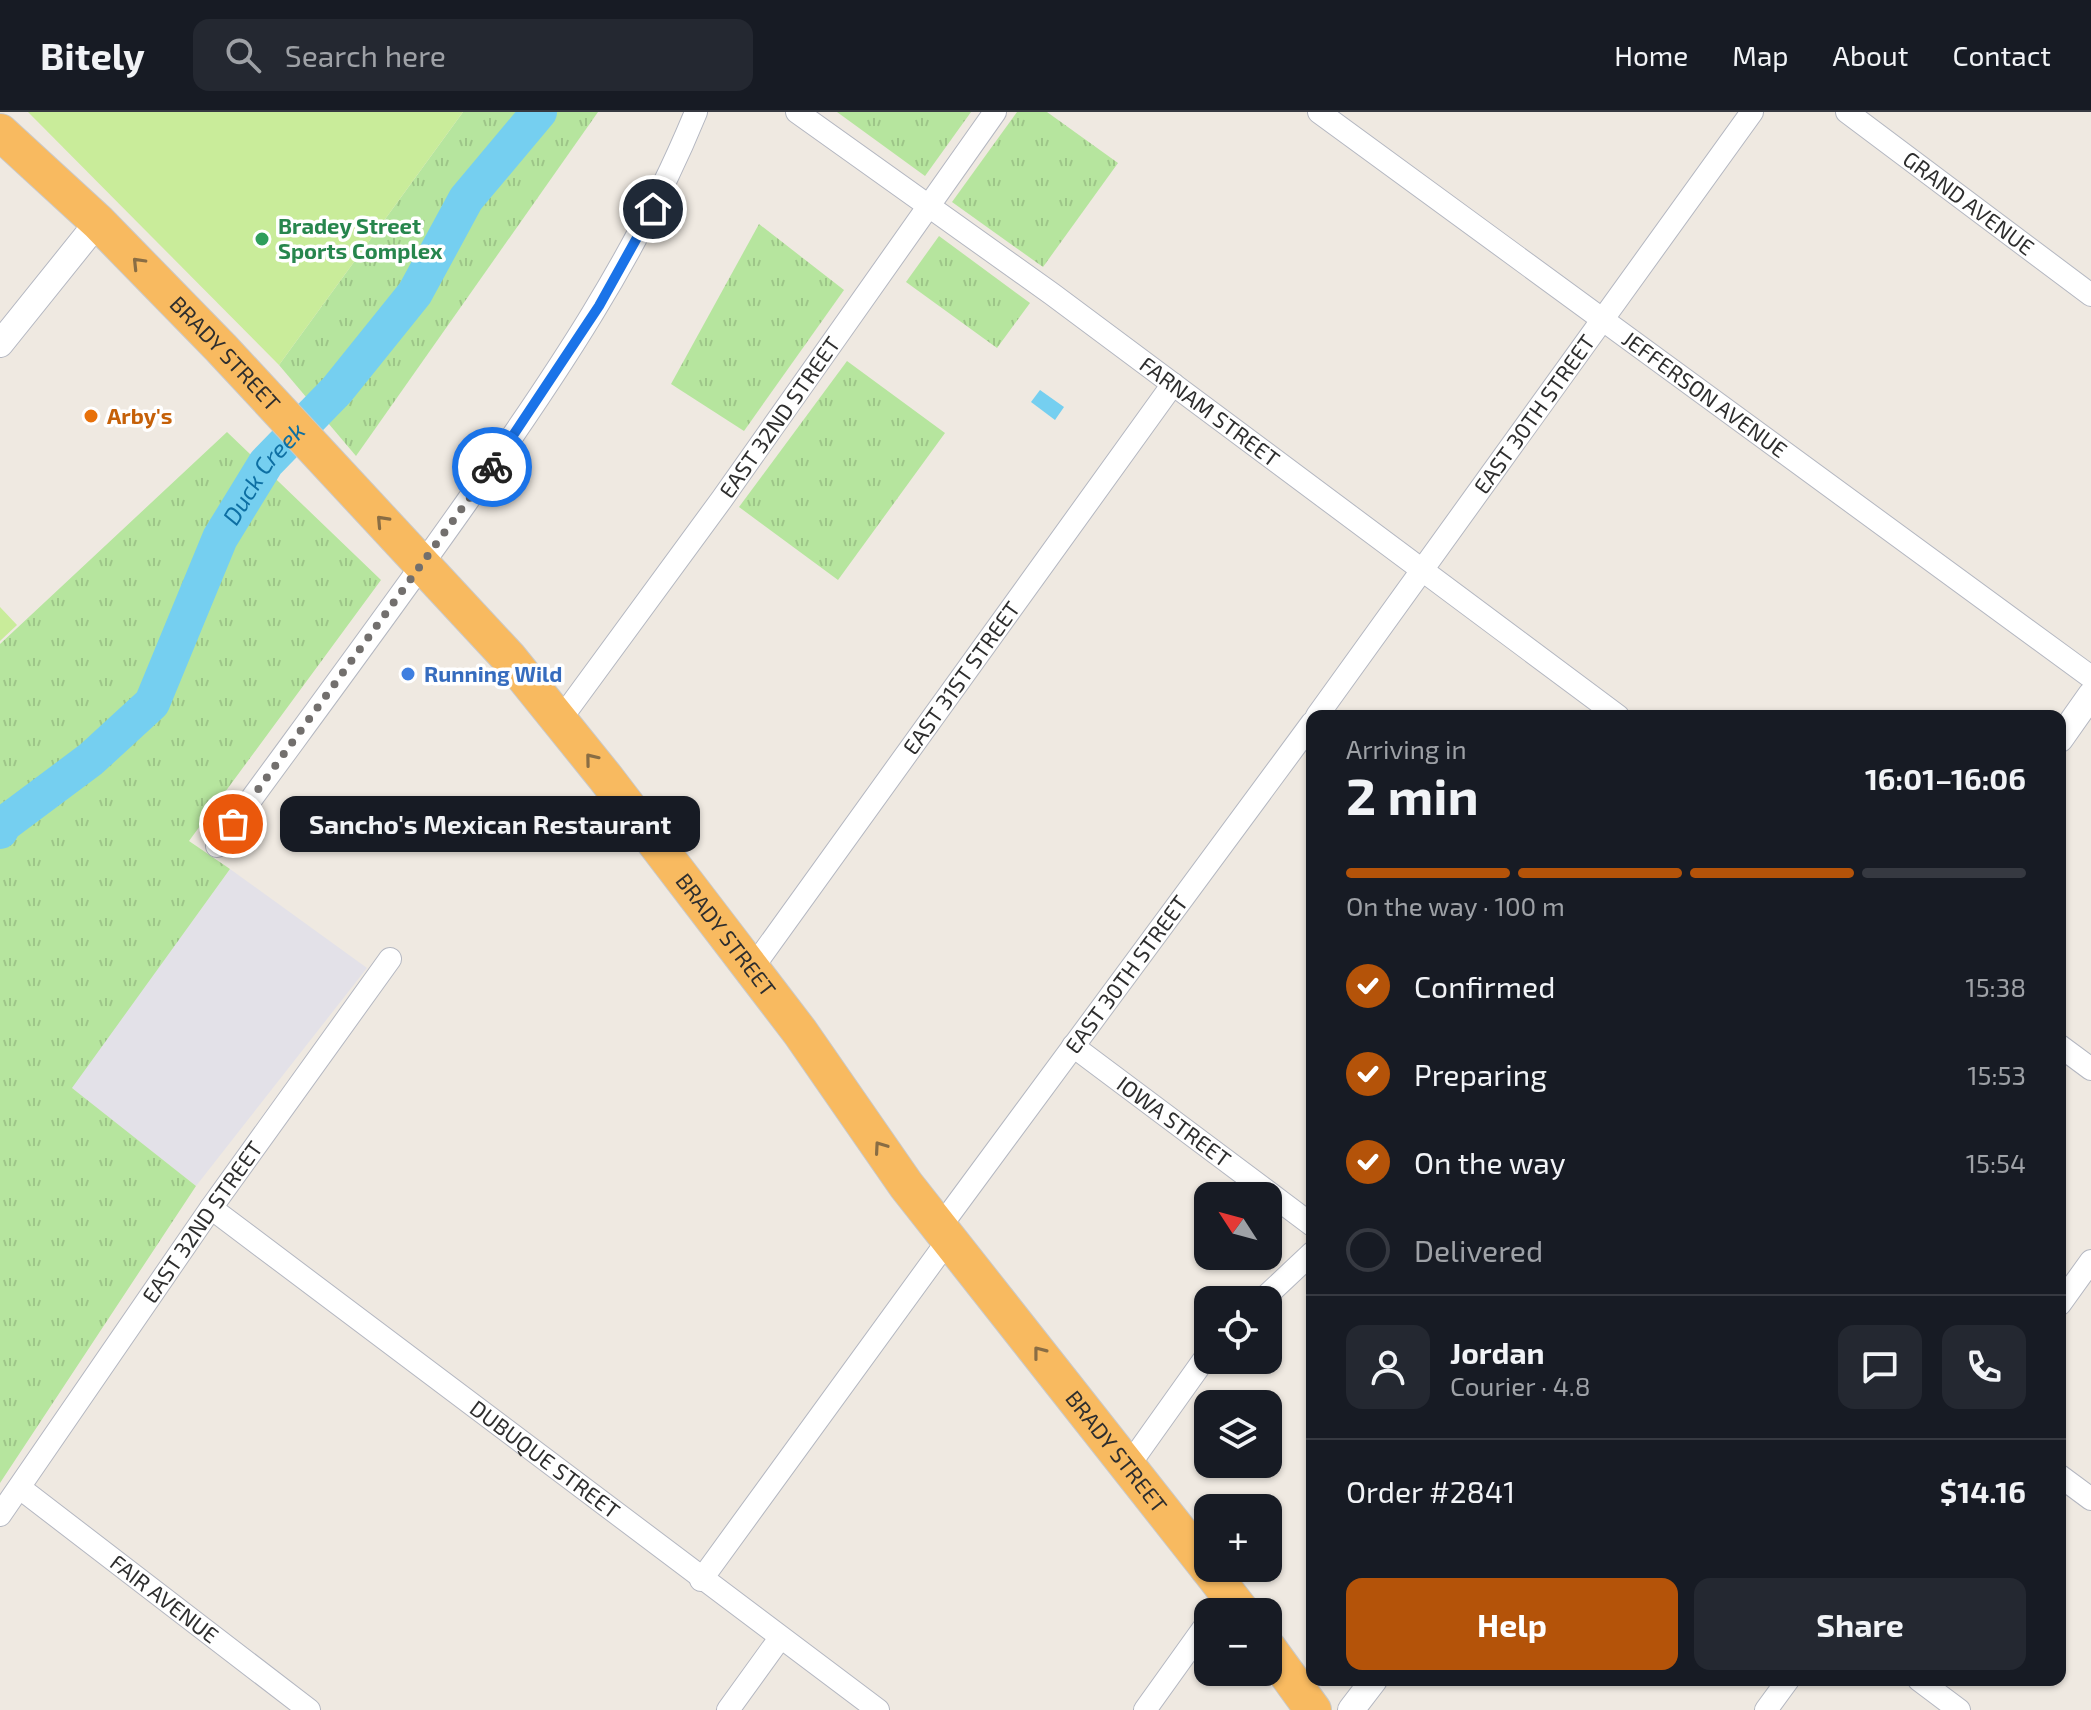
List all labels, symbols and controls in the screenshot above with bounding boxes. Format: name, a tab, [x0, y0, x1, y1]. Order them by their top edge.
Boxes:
search box	[193, 19, 753, 91]
text: Bitely	[40, 32, 145, 78]
icon: search	[221, 33, 265, 77]
text: Search here	[285, 37, 446, 73]
text: Home	[1614, 38, 1688, 72]
text: Map	[1732, 38, 1789, 72]
text: About	[1833, 38, 1908, 72]
text: Contact	[1952, 38, 2051, 72]
street label: GRAND AVENUE	[1899, 145, 2040, 260]
pin	[619, 175, 687, 243]
icon: home	[631, 187, 675, 231]
place label: Bradey Street Sports Complex	[278, 212, 443, 263]
marker: Bradey Street Sports Complex	[253, 230, 271, 248]
one-way arrow	[133, 258, 147, 272]
street label: BRADY STREET	[165, 290, 287, 416]
street label: JEFFERSON AVENUE	[1618, 325, 1793, 462]
street label: EAST 30TH STREET	[1468, 329, 1600, 498]
street label: EAST 32ND STREET	[713, 331, 845, 502]
street label: FARNAM STREET	[1135, 350, 1285, 471]
place label: Arby's	[107, 402, 172, 429]
marker: Arby's	[82, 407, 100, 425]
water label: Duck Creek	[216, 416, 310, 529]
courier	[452, 427, 532, 507]
icon: bike	[470, 445, 514, 489]
one-way arrow	[377, 516, 392, 530]
street label: EAST 31ST STREET	[897, 596, 1024, 759]
place label: Running Wild	[424, 660, 562, 686]
marker: Running Wild	[399, 665, 417, 683]
text: Arriving in	[1346, 733, 1467, 764]
one-way arrow	[586, 753, 600, 768]
text: 16:01–16:06	[1865, 760, 2026, 796]
text: 2 min	[1346, 763, 1479, 825]
pin	[199, 790, 267, 858]
callout: Sancho's Mexican Restaurant	[281, 796, 701, 852]
icon: bag	[211, 802, 255, 846]
text: Sancho's Mexican Restaurant	[309, 808, 671, 839]
street label: BRADY STREET	[671, 868, 782, 1001]
street label: EAST 30TH STREET	[1059, 890, 1193, 1058]
text: On the way · 100 m	[1346, 890, 1565, 921]
icon: check	[1346, 964, 1390, 1008]
text: Confirmed	[1414, 968, 1555, 1004]
text: 15:38	[1965, 971, 2026, 1002]
icon: check	[1346, 1052, 1390, 1096]
text: Preparing	[1414, 1056, 1547, 1092]
text: 15:53	[1967, 1059, 2026, 1090]
street label: IOWA STREET	[1113, 1070, 1236, 1172]
street label: EAST 32ND STREET	[136, 1135, 267, 1307]
icon: check	[1346, 1140, 1390, 1184]
one-way arrow	[875, 1141, 890, 1155]
text: On the way	[1414, 1144, 1566, 1180]
text: 15:54	[1966, 1147, 2026, 1178]
north arrow	[1194, 1182, 1282, 1270]
map controls	[1194, 1182, 1282, 1686]
text: Delivered	[1414, 1232, 1543, 1268]
button: locate	[1194, 1286, 1282, 1374]
button: person	[1346, 1325, 1430, 1409]
button: chat	[1838, 1325, 1922, 1409]
button: phone	[1942, 1325, 2026, 1409]
text: Jordan	[1450, 1334, 1545, 1370]
one-way arrow	[1034, 1347, 1049, 1361]
text: Courier · 4.8	[1450, 1370, 1591, 1401]
street label: BRADY STREET	[1061, 1385, 1173, 1518]
button: layers	[1194, 1390, 1282, 1478]
street label: DUBUQUE STREET	[466, 1394, 626, 1523]
text: Order #2841	[1346, 1473, 1515, 1509]
text: $14.16	[1940, 1473, 2026, 1509]
button: +	[1194, 1494, 1282, 1582]
street label: FAIR AVENUE	[106, 1548, 224, 1648]
button: Help	[1346, 1578, 1678, 1670]
button: Share	[1694, 1578, 2026, 1670]
button: −	[1194, 1598, 1282, 1686]

